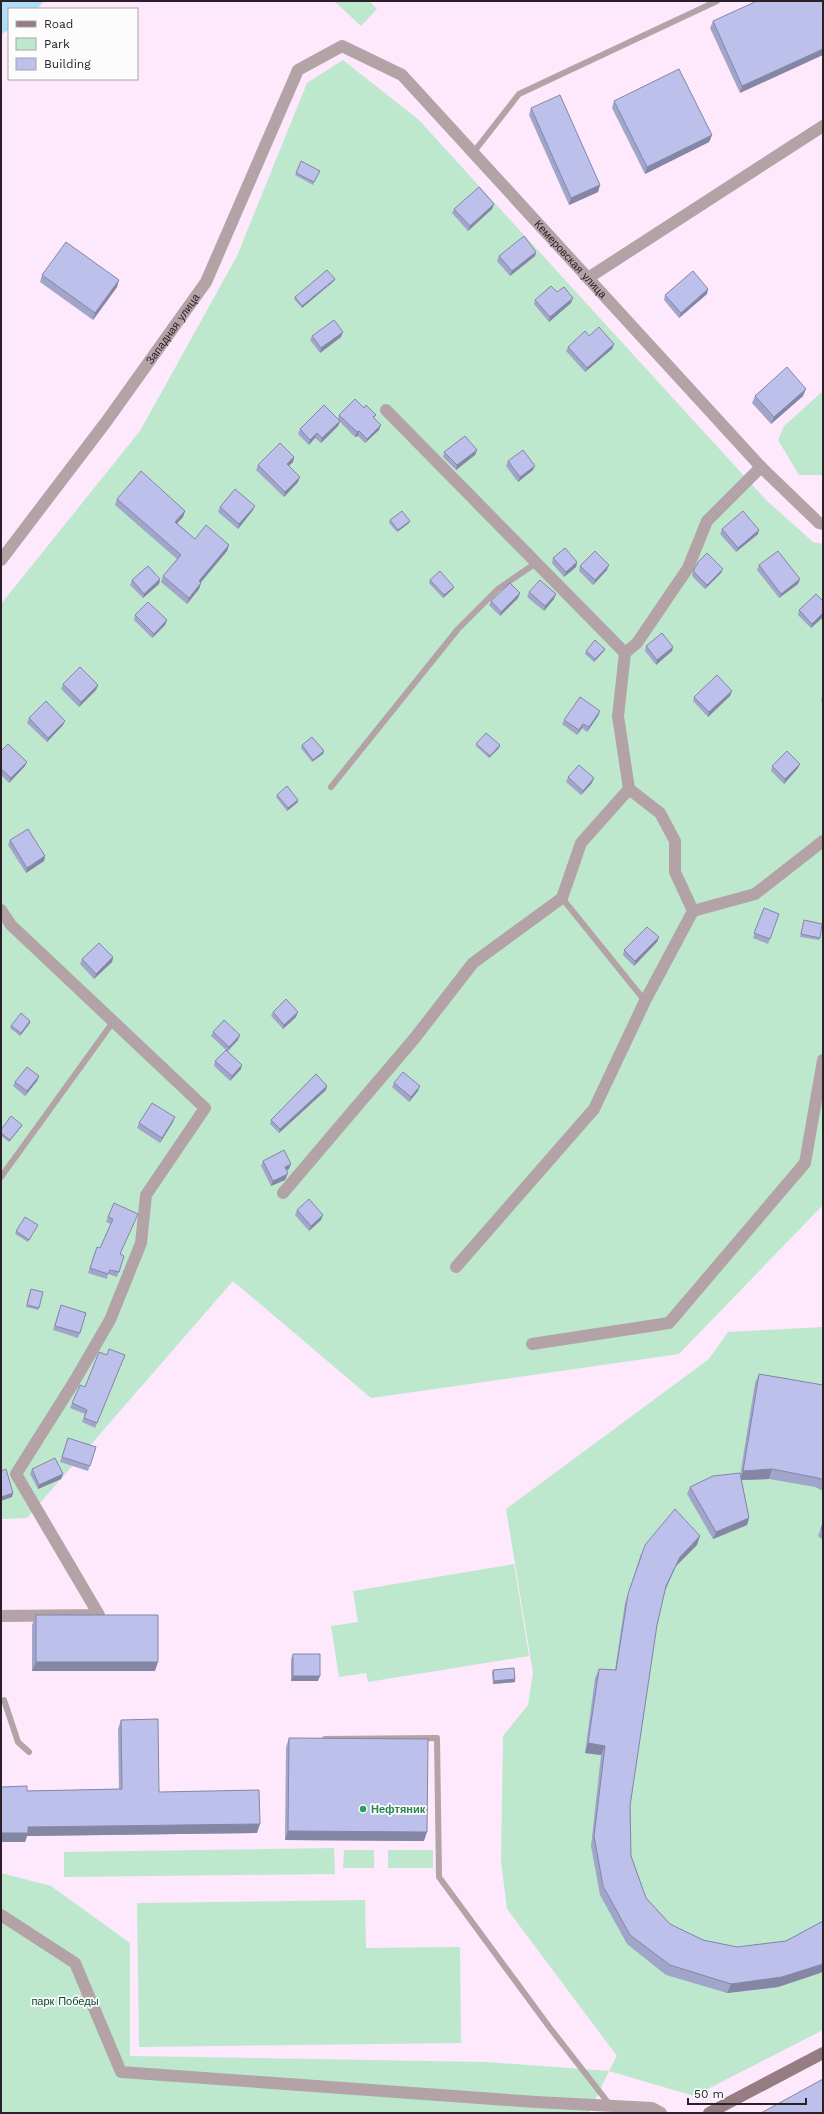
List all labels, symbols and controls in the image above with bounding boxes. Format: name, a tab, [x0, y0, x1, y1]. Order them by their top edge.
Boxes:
legend	[8, 8, 138, 80]
text: Road	[44, 17, 73, 31]
text: Park	[44, 37, 70, 51]
text: Building	[44, 57, 91, 71]
street label: Кемеровская улица	[532, 218, 610, 301]
street label: Западная улица	[143, 290, 203, 367]
place label: Нефтяник	[371, 1803, 426, 1816]
marker: Нефтяник	[358, 1804, 368, 1814]
park label: парк Победы	[31, 1995, 99, 2008]
scale bar	[688, 2080, 806, 2106]
text: 50 m	[694, 2087, 724, 2101]

